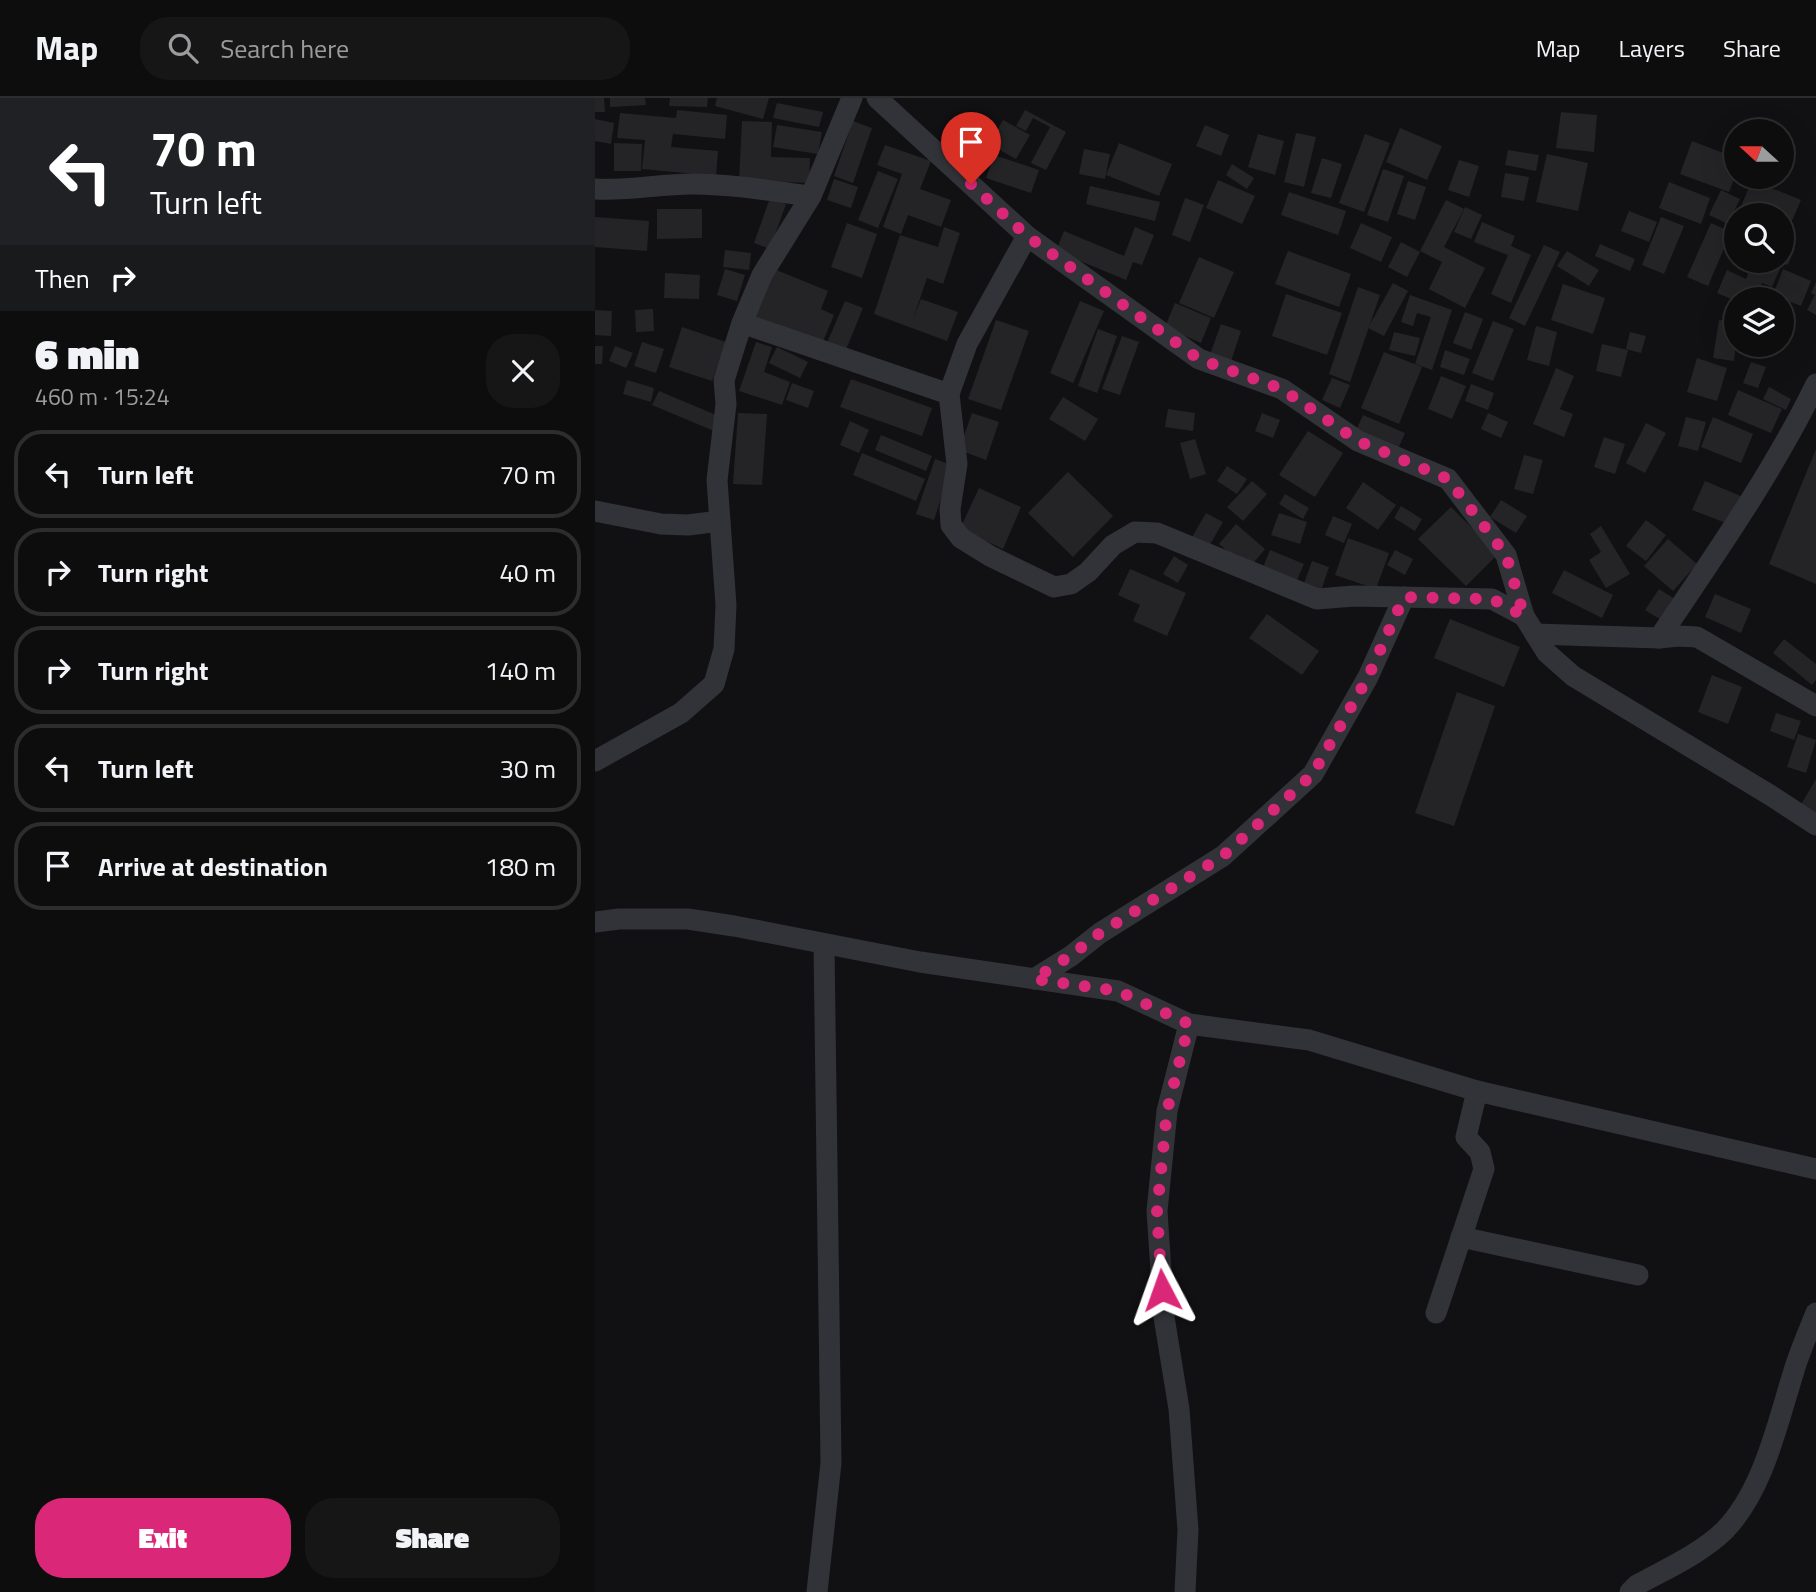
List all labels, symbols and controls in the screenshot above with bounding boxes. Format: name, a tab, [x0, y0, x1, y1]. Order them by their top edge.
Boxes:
search box	[140, 17, 630, 80]
text: Map	[35, 23, 98, 73]
icon: search	[164, 29, 202, 67]
text: Search here	[220, 29, 349, 68]
text: Map	[1536, 30, 1581, 66]
text: Layers	[1619, 30, 1685, 66]
text: Share	[1723, 30, 1781, 66]
text: 70 m	[150, 110, 257, 185]
pin	[941, 112, 1001, 184]
north arrow	[1724, 119, 1794, 189]
map controls	[1724, 119, 1794, 357]
icon: arrive	[952, 123, 990, 161]
icon: left	[35, 126, 126, 217]
text: Turn left	[150, 178, 262, 226]
button: search	[1724, 203, 1794, 273]
text: Then	[35, 259, 90, 298]
icon: right	[104, 259, 142, 297]
button: layers	[1724, 287, 1794, 357]
text: 6 min	[35, 321, 139, 385]
button: close	[486, 334, 560, 408]
text: 460 m · 15:24	[35, 379, 170, 414]
icon: left	[39, 455, 77, 493]
text: Turn left	[98, 455, 193, 494]
text: 70 m	[499, 455, 556, 494]
icon: right	[39, 553, 77, 591]
text: Turn right	[98, 553, 209, 592]
text: 40 m	[499, 553, 556, 592]
icon: right	[39, 651, 77, 689]
text: Turn right	[98, 651, 209, 690]
text: 140 m	[485, 651, 556, 690]
icon: left	[39, 749, 77, 787]
text: Turn left	[98, 749, 193, 788]
text: 30 m	[499, 749, 556, 788]
icon: arrive	[39, 847, 77, 885]
text: Arrive at destination	[98, 847, 328, 886]
text: 180 m	[485, 847, 556, 886]
position arrow	[1125, 1253, 1199, 1327]
button: Exit	[35, 1498, 291, 1578]
button: Share	[305, 1498, 560, 1578]

